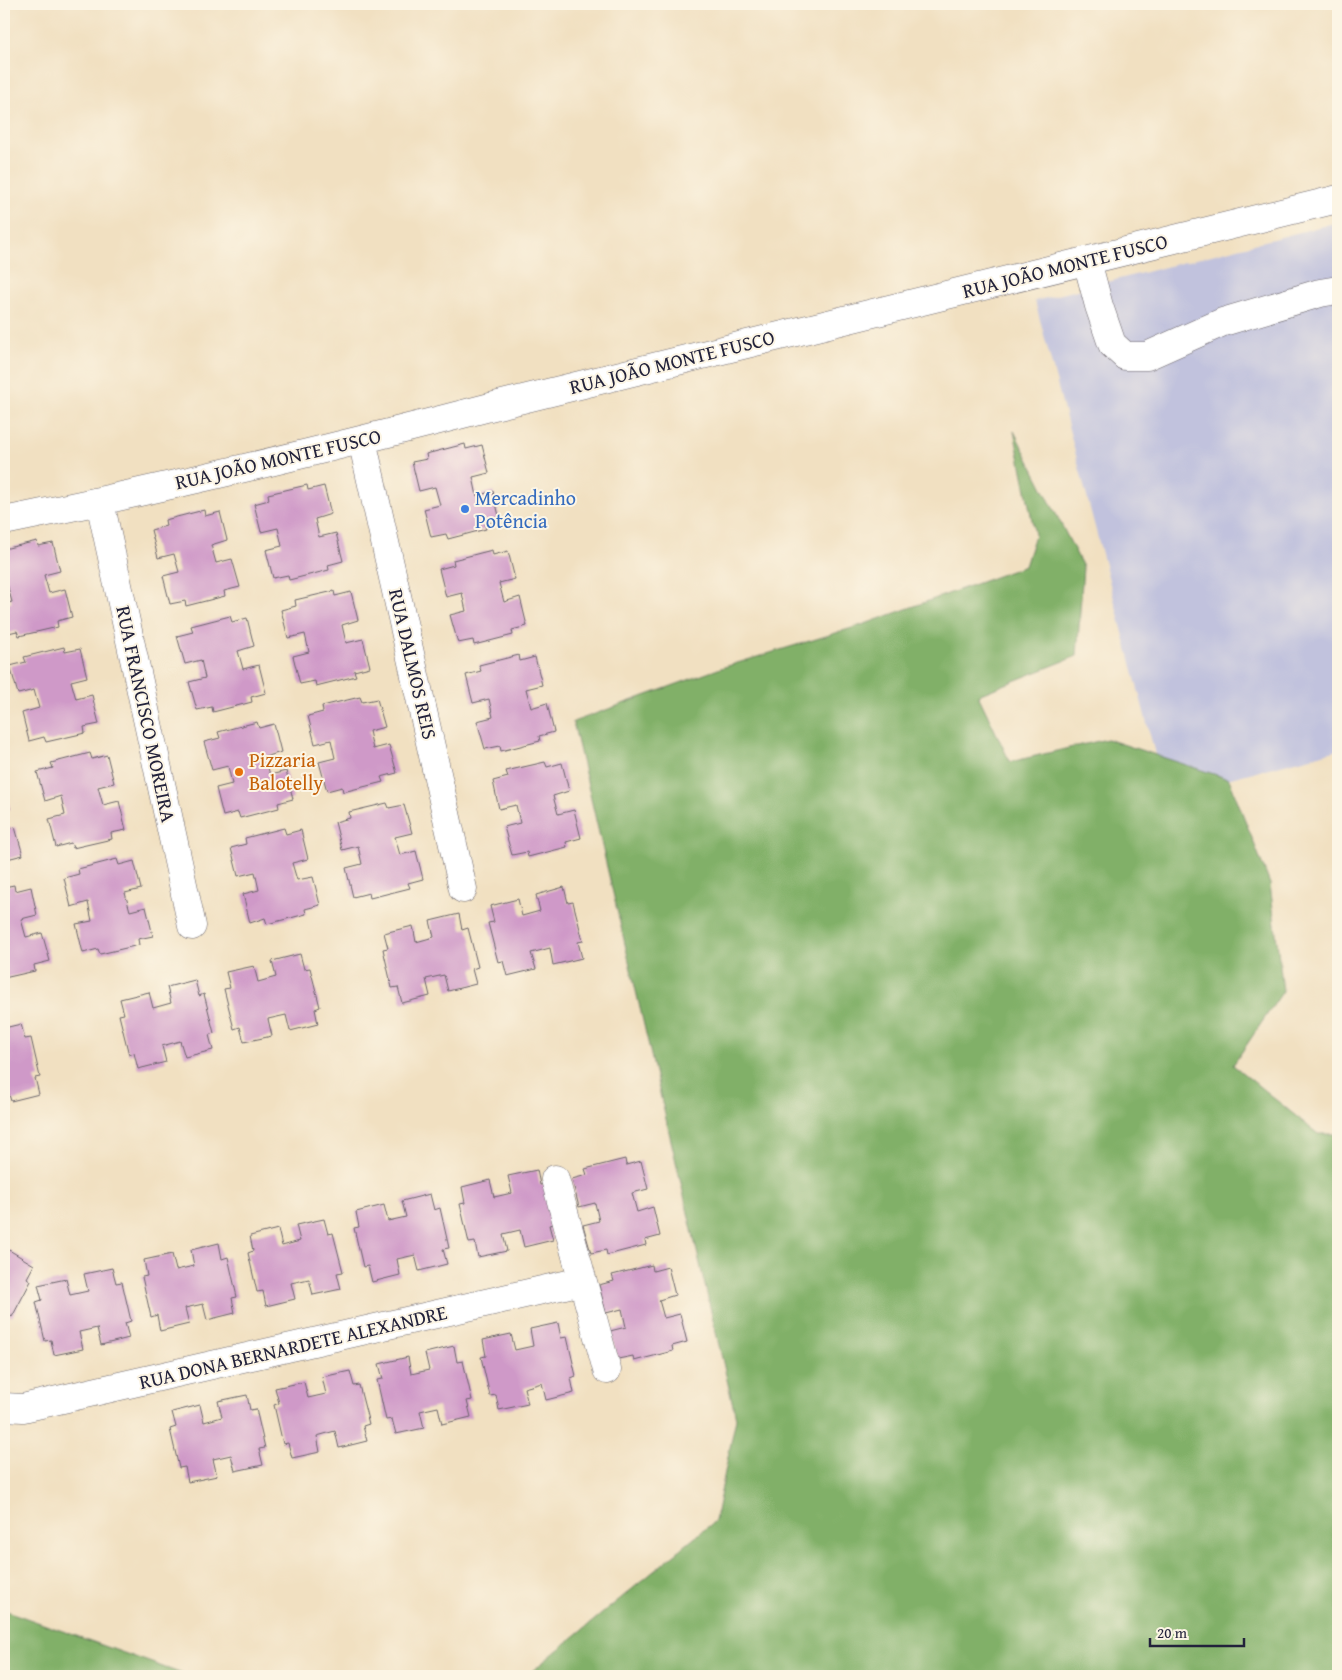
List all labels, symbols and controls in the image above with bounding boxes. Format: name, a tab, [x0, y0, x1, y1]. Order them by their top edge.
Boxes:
street label: RUA JOÃO MONTE FUSCO	[959, 226, 1170, 305]
street label: RUA JOÃO MONTE FUSCO	[566, 322, 777, 401]
street label: RUA JOÃO MONTE FUSCO	[172, 421, 384, 496]
place label: Mercadinho Potência	[475, 483, 576, 535]
marker: Mercadinho Potência	[459, 503, 471, 515]
street label: RUA DALMOS REIS	[382, 586, 445, 742]
street label: RUA FRANCISCO MOREIRA	[109, 603, 184, 825]
place label: Pizzaria Balotelly	[249, 745, 323, 797]
marker: Pizzaria Balotelly	[233, 766, 245, 778]
street label: RUA DONA BERNARDETE ALEXANDRE	[136, 1297, 450, 1396]
scale bar	[1150, 1615, 1243, 1647]
text: 20 m	[1157, 1622, 1188, 1643]

